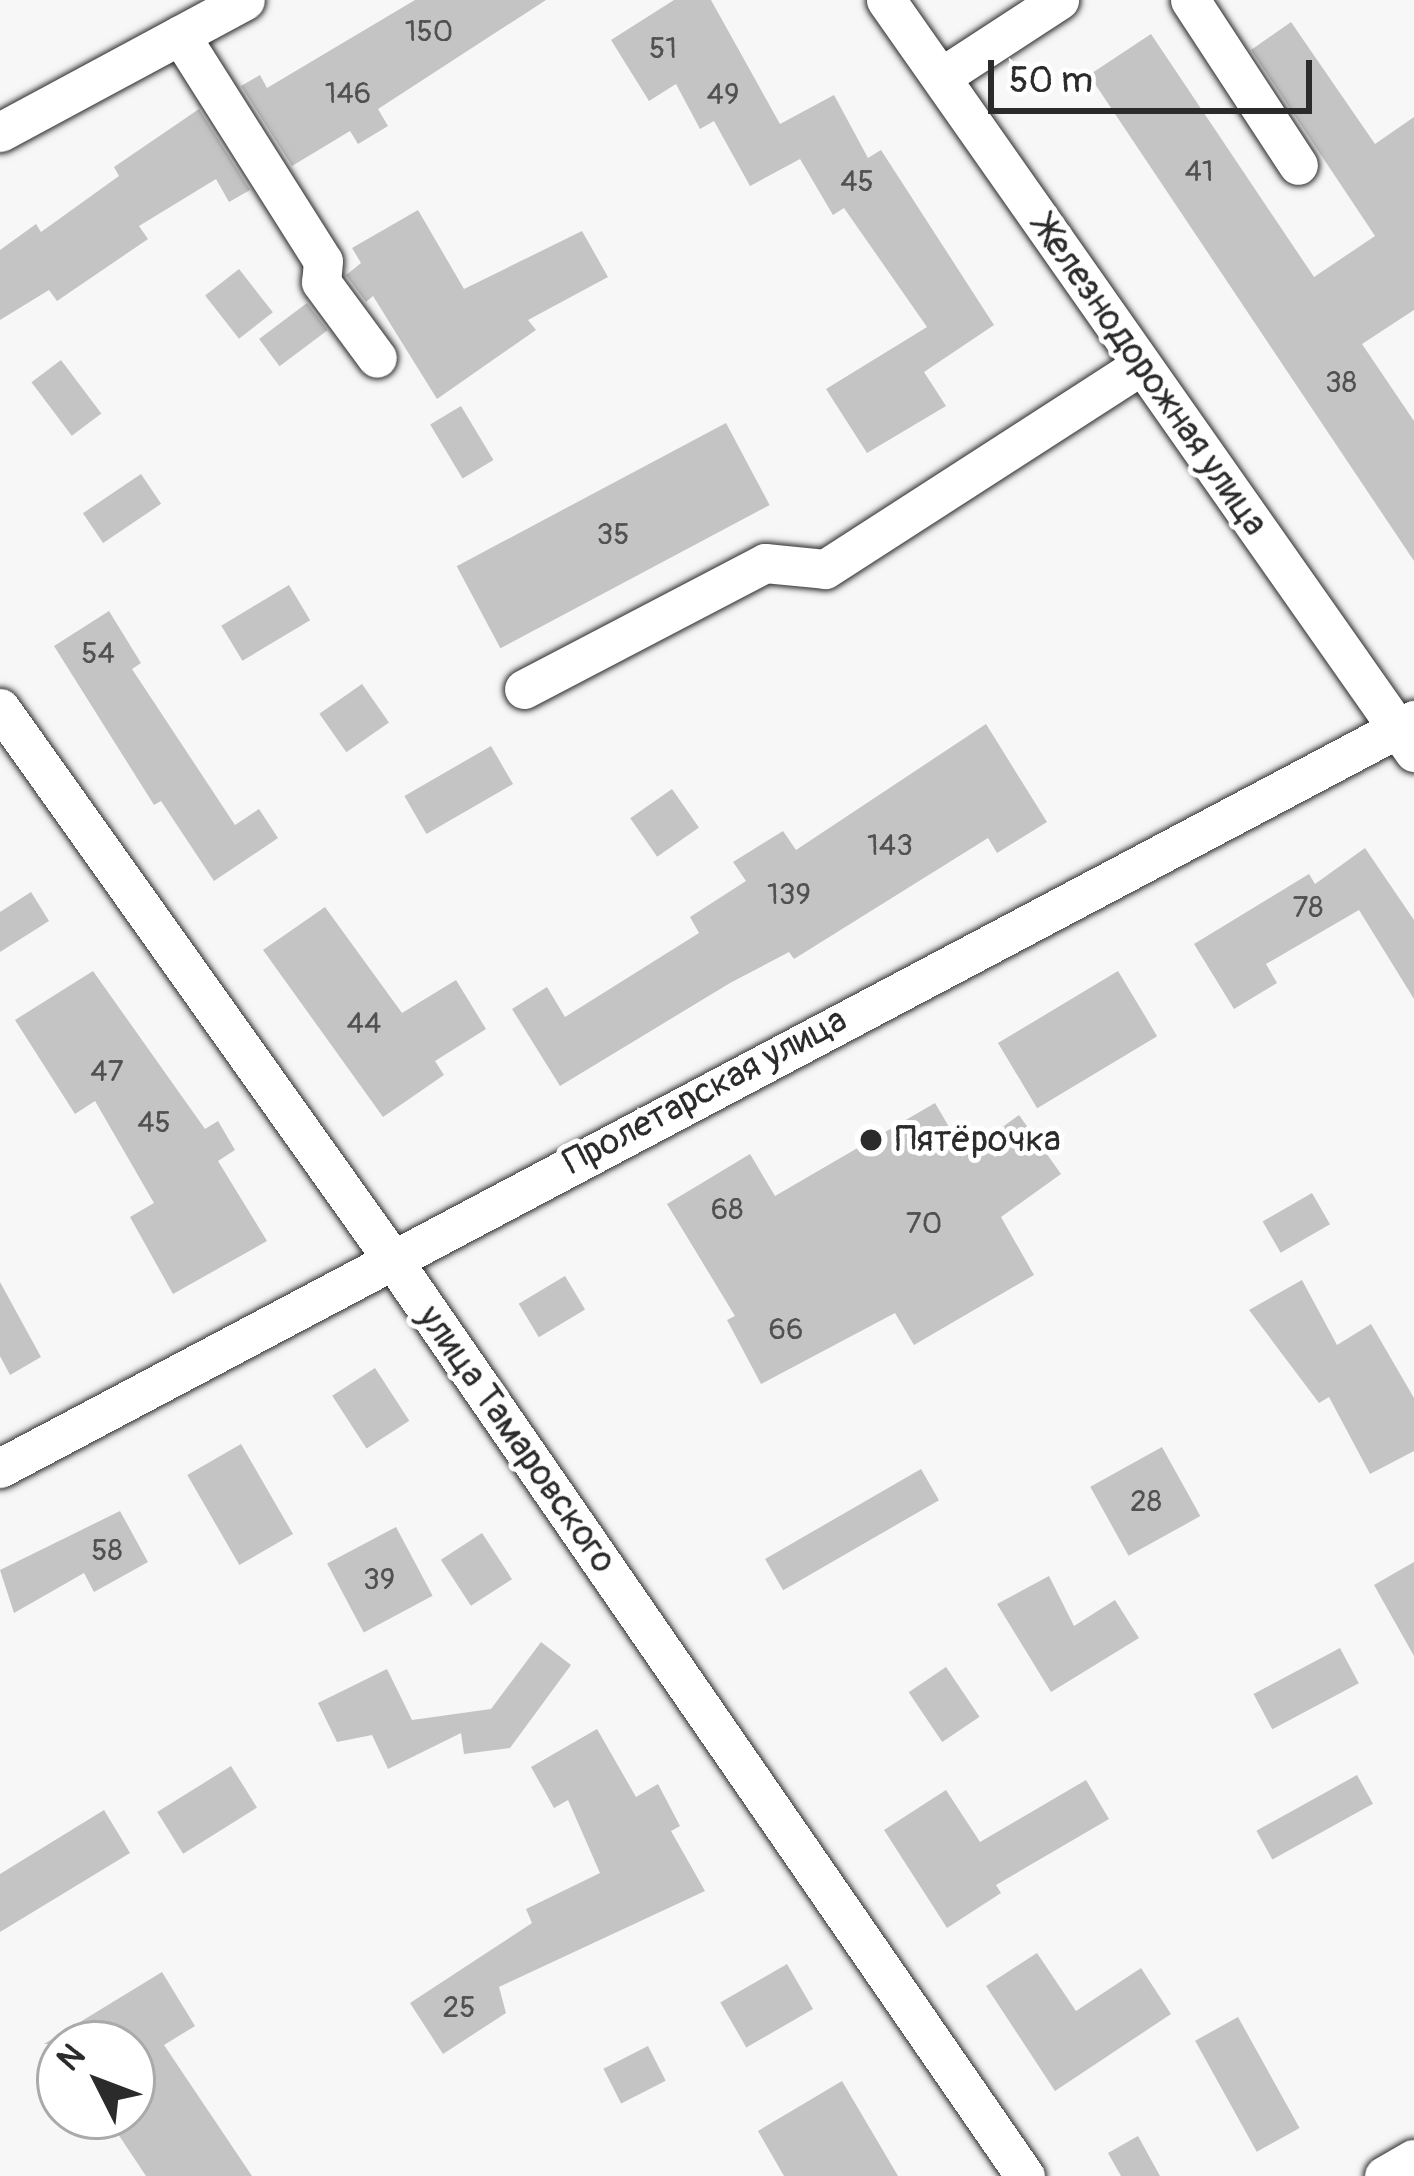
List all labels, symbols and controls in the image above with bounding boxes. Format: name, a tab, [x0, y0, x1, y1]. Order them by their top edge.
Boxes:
house number: 150	[405, 14, 453, 50]
house number: 51	[649, 31, 677, 67]
scale bar	[994, 36, 1318, 110]
text: 50 m	[1009, 58, 1093, 103]
house number: 146	[325, 76, 371, 112]
house number: 49	[707, 77, 739, 113]
house number: 41	[1184, 154, 1214, 190]
house number: 45	[840, 164, 874, 200]
street label: Железнодорожная улица	[1023, 208, 1277, 544]
house number: 38	[1325, 365, 1357, 401]
house number: 35	[597, 517, 629, 553]
house number: 54	[81, 636, 115, 672]
house number: 143	[867, 828, 913, 864]
house number: 139	[767, 877, 811, 913]
house number: 78	[1293, 890, 1323, 926]
street label: Пролетарская улица	[556, 998, 854, 1184]
house number: 44	[347, 1006, 381, 1042]
house number: 47	[90, 1054, 124, 1090]
house number: 45	[137, 1105, 171, 1141]
place label: Пятёрочка	[895, 1118, 1061, 1162]
marker: Пятёрочка	[858, 1127, 884, 1153]
house number: 68	[711, 1192, 743, 1228]
house number: 70	[906, 1206, 942, 1242]
street label: улица Тамаровского	[409, 1297, 625, 1581]
house number: 66	[769, 1312, 803, 1348]
house number: 28	[1130, 1484, 1162, 1520]
house number: 58	[91, 1533, 123, 1569]
house number: 39	[363, 1562, 395, 1598]
house number: 25	[442, 1990, 476, 2026]
north arrow	[36, 2020, 156, 2140]
text: N	[48, 2036, 94, 2080]

